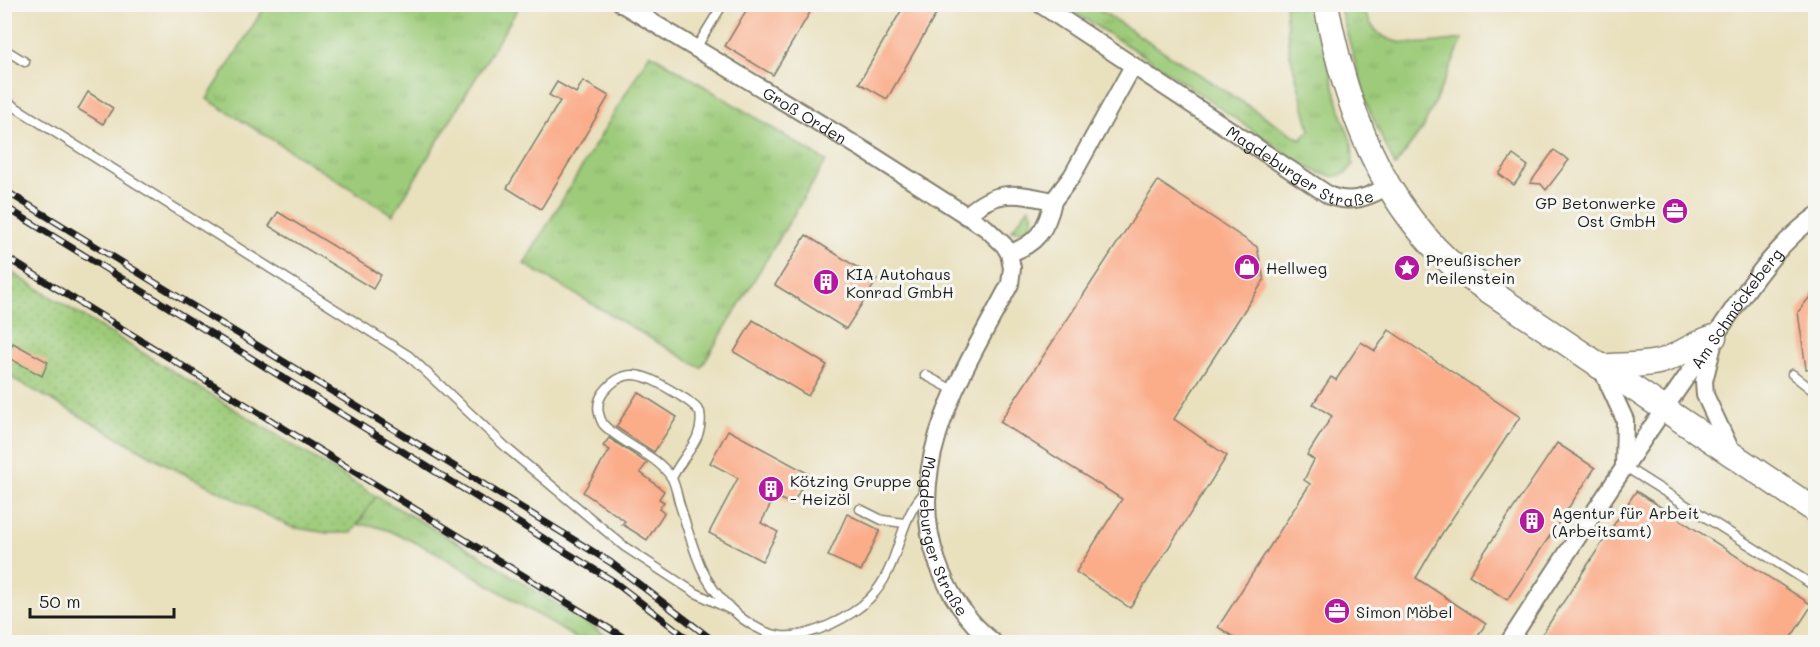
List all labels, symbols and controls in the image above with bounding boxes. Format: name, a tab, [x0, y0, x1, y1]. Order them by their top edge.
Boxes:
street label: Groß Orden	[759, 81, 851, 148]
street label: Magdeburger Straße	[1223, 120, 1376, 210]
place label: GP Betonwerke Ost GmbH	[1535, 192, 1656, 231]
office icon: GP Betonwerke Ost GmbH	[1660, 196, 1690, 226]
street label: Am Schmöckeberg	[1685, 243, 1786, 372]
place label: Preußischer Meilenstein	[1426, 249, 1522, 288]
shop icon: Hellweg	[1232, 252, 1262, 282]
place icon: Preußischer Meilenstein	[1392, 253, 1422, 283]
place label: Hellweg	[1266, 257, 1327, 278]
place label: KIA Autohaus Konrad GmbH	[846, 263, 954, 302]
building icon: KIA Autohaus Konrad GmbH	[811, 267, 841, 297]
street label: Magdeburger Straße	[916, 455, 974, 620]
place label: Kötzing Gruppe - Heizöl	[790, 470, 912, 509]
building icon: Kötzing Gruppe - Heizöl	[756, 474, 786, 504]
place label: Agentur für Arbeit (Arbeitsamt)	[1552, 502, 1699, 541]
building icon: Agentur für Arbeit (Arbeitsamt)	[1517, 506, 1547, 536]
scale bar	[30, 581, 174, 619]
text: 50 m	[39, 589, 81, 613]
office icon: Simon Möbel	[1322, 596, 1352, 626]
place label: Simon Möbel	[1356, 601, 1452, 622]

